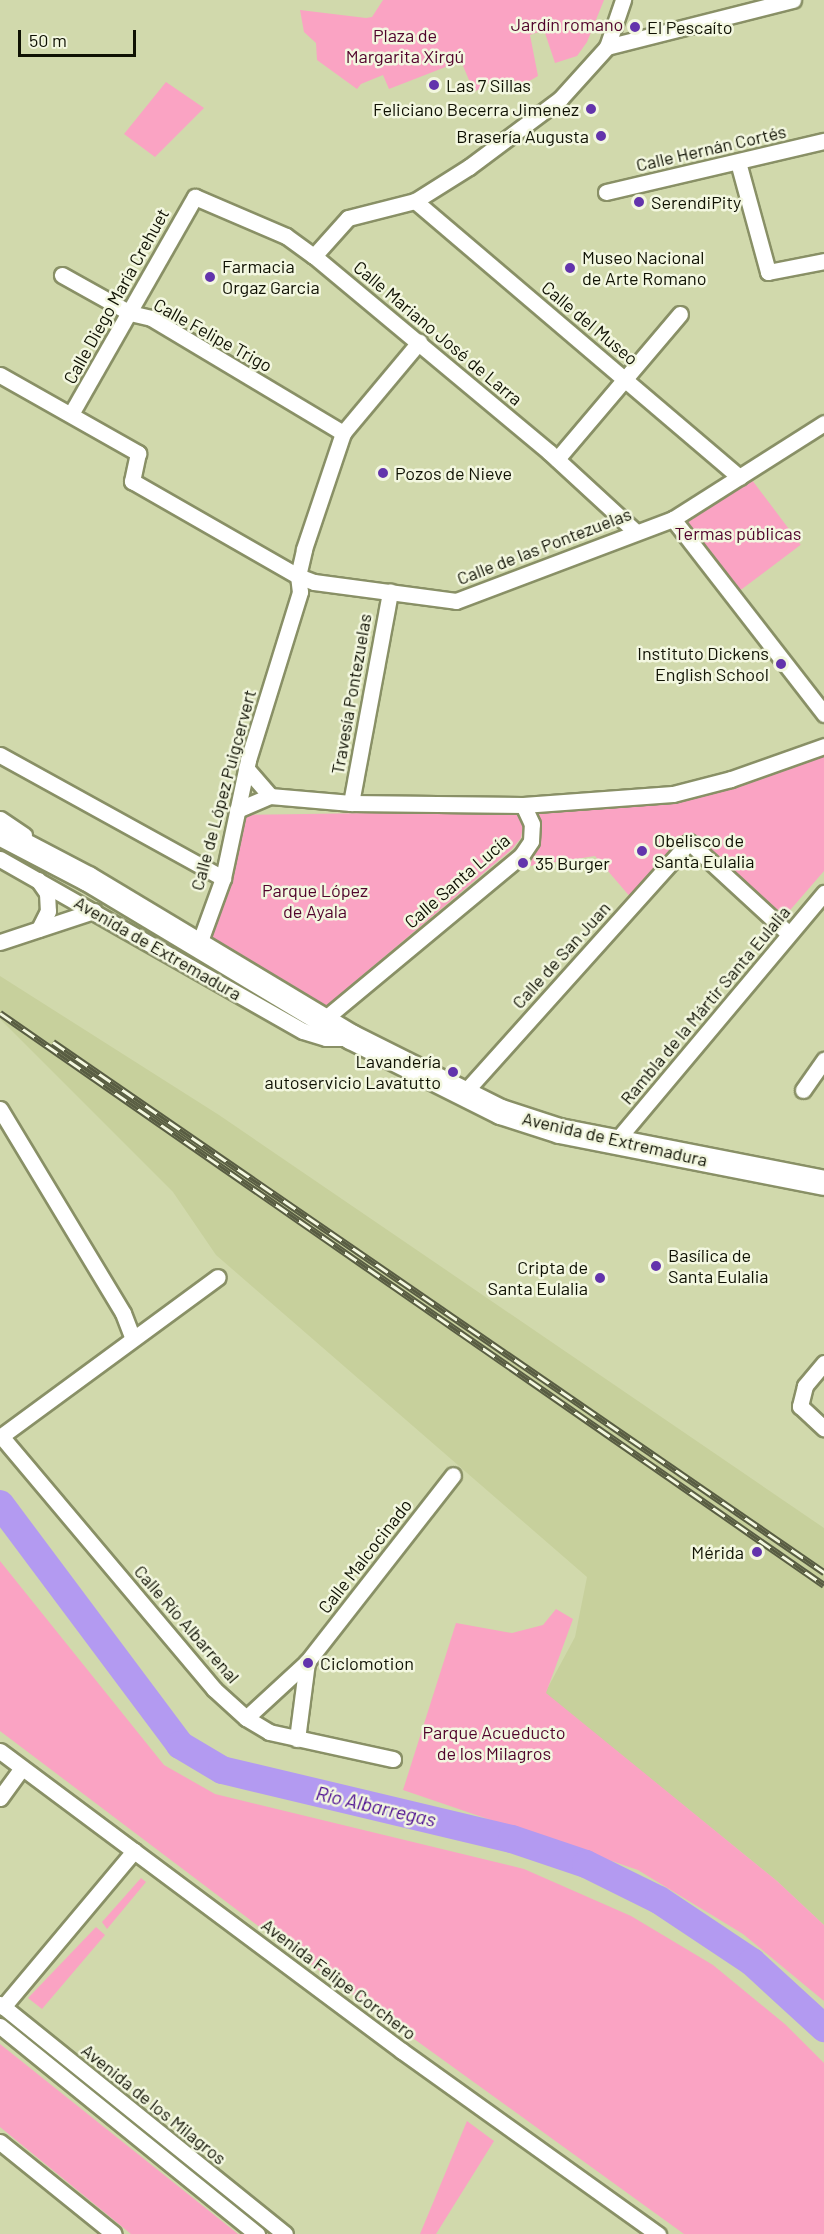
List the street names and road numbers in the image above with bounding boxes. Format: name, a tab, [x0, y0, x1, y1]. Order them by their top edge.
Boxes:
street label: Calle Hernán Cortés	[634, 120, 788, 176]
street label: Calle Diego María Crehuet	[59, 204, 173, 388]
street label: Calle Mariano José de Larra	[349, 256, 527, 410]
street label: Calle del Museo	[537, 276, 643, 370]
street label: Calle Felipe Trigo	[150, 294, 276, 376]
street label: Calle de las Pontezuelas	[454, 503, 634, 589]
street label: Travesía Pontezuelas	[326, 612, 376, 776]
street label: Calle de López Puigcervert	[186, 687, 260, 893]
street label: Calle Santa Lucía	[400, 829, 514, 933]
street label: Avenida de Extremadura	[71, 891, 245, 1005]
street label: Calle de San Juan	[507, 897, 615, 1013]
street label: Rambla de la Mártir Santa Eulalia	[616, 901, 794, 1109]
street label: Avenida de Extremadura	[520, 1107, 710, 1171]
street label: Calle Malcocinado	[314, 1494, 416, 1618]
street label: Calle Río Albarrenal	[130, 1561, 244, 1687]
street label: Avenida Felipe Corchero	[257, 1914, 421, 2044]
street label: Avenida de los Milagros	[77, 2039, 231, 2169]

